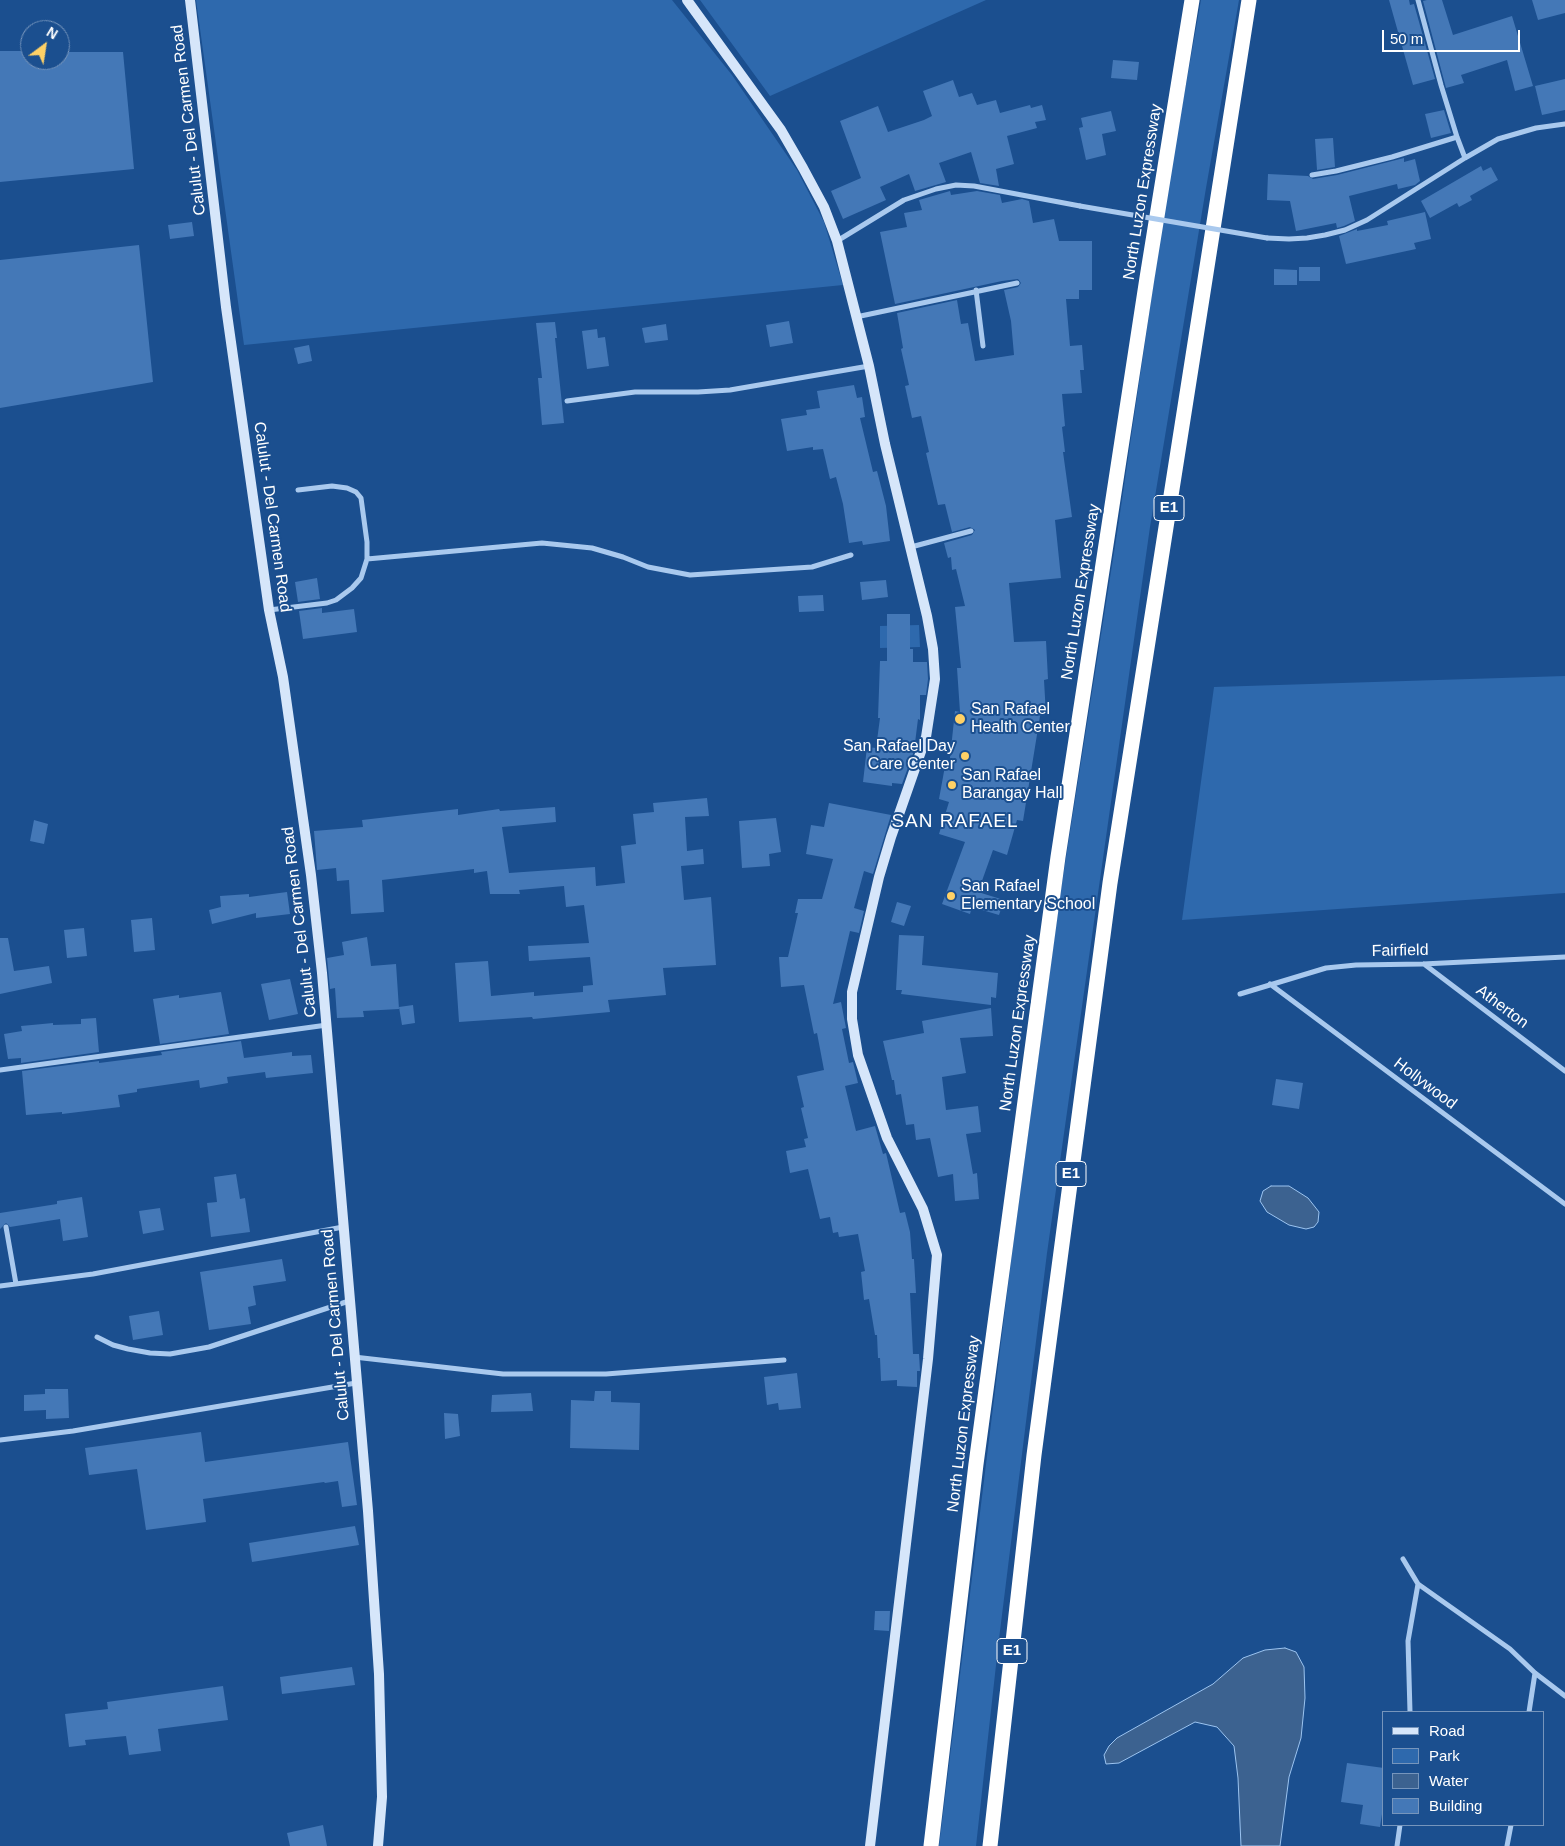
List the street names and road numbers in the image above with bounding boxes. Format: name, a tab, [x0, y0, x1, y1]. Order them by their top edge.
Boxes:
street label: Calulut - Del Carmen Road	[168, 24, 210, 216]
street label: North Luzon Expressway	[1120, 103, 1166, 281]
street label: Calulut - Del Carmen Road	[249, 421, 295, 613]
road number: E1	[1154, 496, 1184, 520]
street label: North Luzon Expressway	[1058, 503, 1104, 681]
street label: Calulut - Del Carmen Road	[279, 826, 321, 1018]
street label: North Luzon Expressway	[996, 934, 1040, 1112]
street label: Fairfield	[1371, 941, 1429, 961]
street label: Atherton	[1472, 981, 1532, 1033]
street label: Hollywood	[1390, 1054, 1460, 1114]
road number: E1	[1056, 1162, 1086, 1186]
street label: Calulut - Del Carmen Road	[318, 1228, 354, 1422]
street label: North Luzon Expressway	[944, 1335, 984, 1513]
road number: E1	[997, 1638, 1027, 1664]

